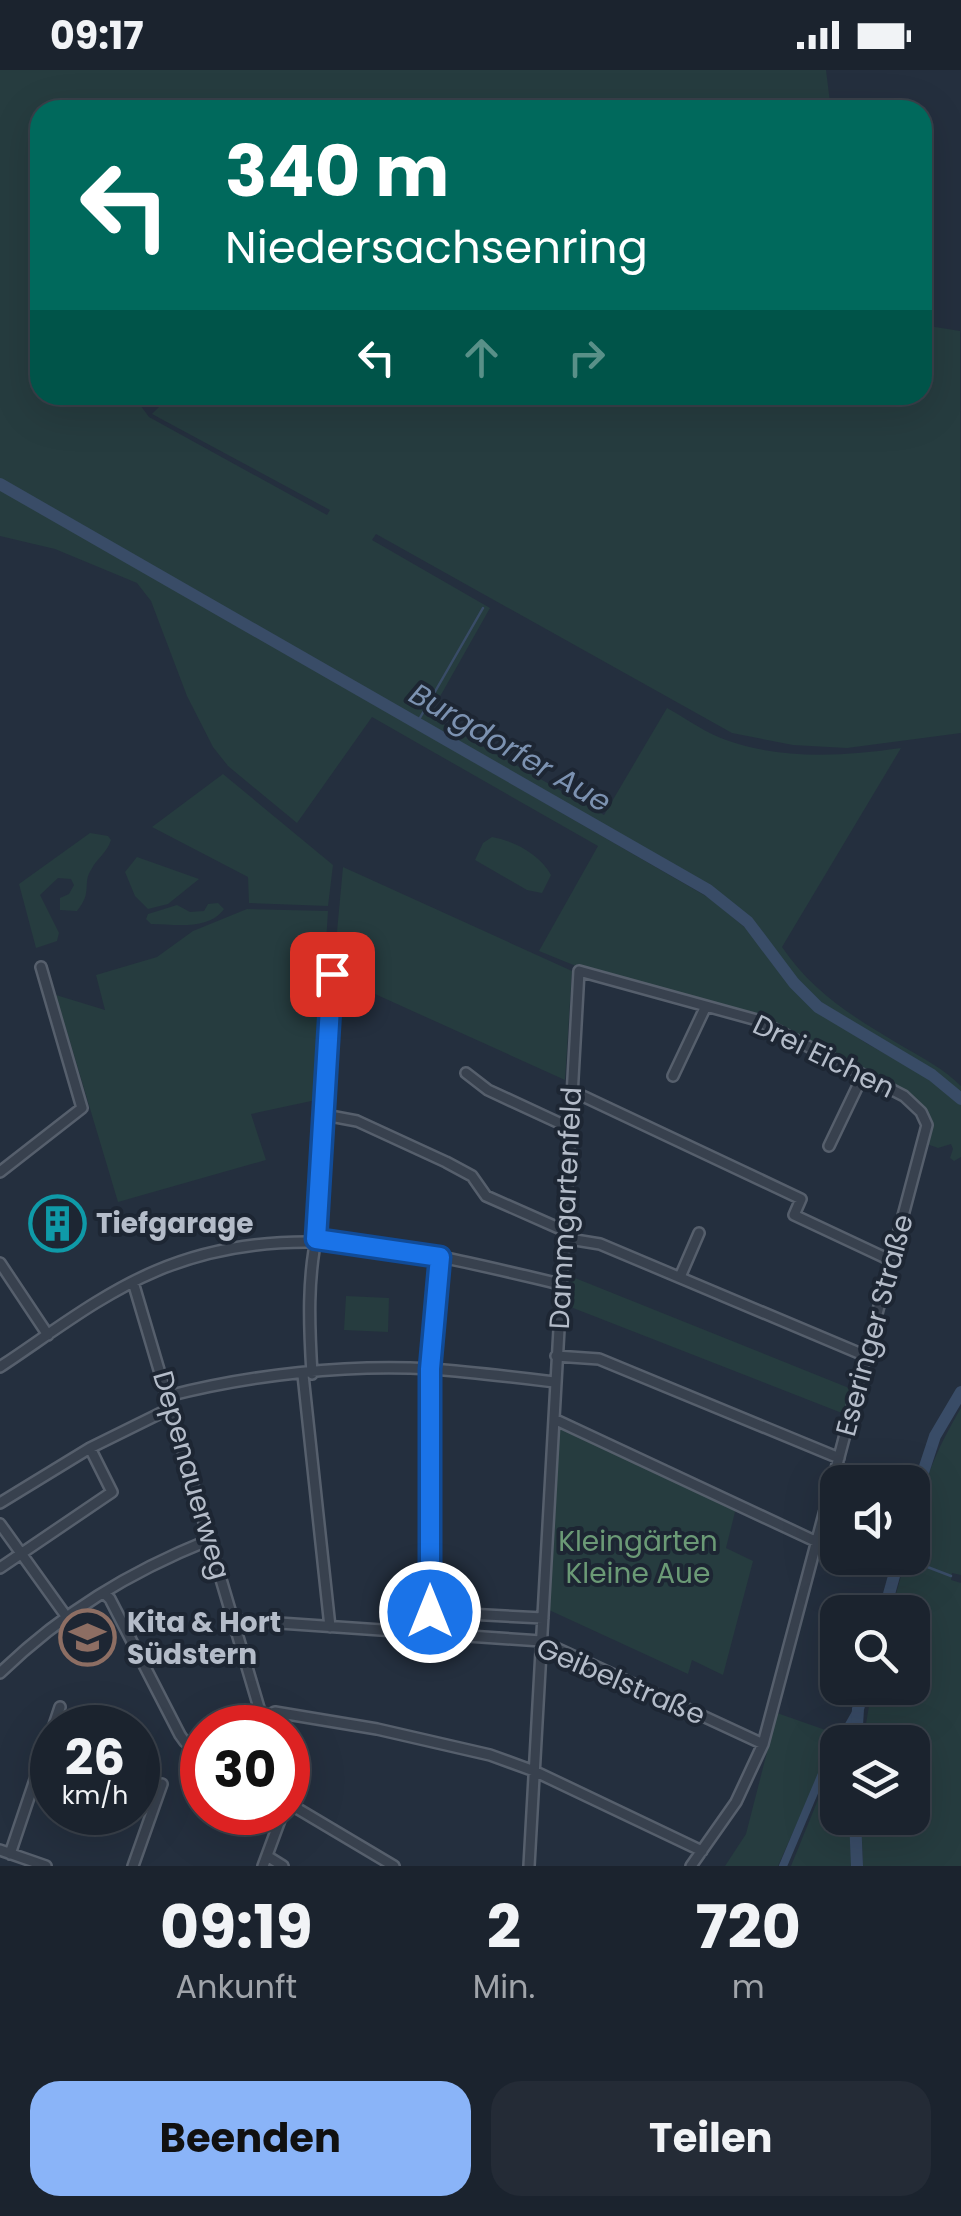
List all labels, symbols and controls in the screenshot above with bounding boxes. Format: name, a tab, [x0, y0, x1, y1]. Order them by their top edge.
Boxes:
text: 09:17	[50, 9, 144, 62]
text: 340 m	[225, 122, 449, 221]
icon: left	[60, 140, 190, 270]
text: Niedersachsenring	[225, 216, 648, 279]
icon: left	[349, 330, 404, 385]
icon: ahead	[454, 330, 509, 385]
icon: right	[559, 330, 614, 385]
water label: Burgdorfer Aue	[401, 672, 619, 823]
pin	[290, 932, 375, 1017]
icon: arrive	[305, 947, 360, 1002]
street label: Drei Eichen	[746, 1005, 901, 1108]
street label: Dammgartenfeld	[540, 1086, 591, 1330]
building icon: Tiefgarage	[27, 1193, 87, 1253]
place label: Tiefgarage	[96, 1204, 253, 1243]
street label: Eseringer Straße	[826, 1210, 923, 1440]
street label: Depenauerweg	[143, 1366, 240, 1584]
map controls	[820, 1465, 930, 1835]
button: sound	[820, 1465, 930, 1575]
park label: Kleingärten Kleine Aue	[558, 1522, 718, 1593]
position arrow	[378, 1560, 482, 1664]
button: search	[820, 1595, 930, 1705]
place label: Kita & Hort Südstern	[127, 1603, 281, 1674]
school or university icon: Kita & Hort Südstern	[58, 1608, 118, 1668]
street label: Geibelstraße	[530, 1628, 711, 1735]
speed limit sign: 30	[180, 1705, 310, 1835]
text: 26	[65, 1722, 125, 1793]
button: layers	[820, 1725, 930, 1835]
text: km/h	[62, 1778, 128, 1813]
text: 09:19	[160, 1885, 313, 1969]
text: 2	[487, 1885, 521, 1969]
text: 720	[695, 1885, 801, 1969]
text: Ankunft	[176, 1964, 297, 2009]
text: Min.	[473, 1964, 535, 2009]
text: m	[732, 1964, 765, 2009]
button: Beenden	[30, 2081, 471, 2196]
button: Teilen	[491, 2081, 931, 2196]

